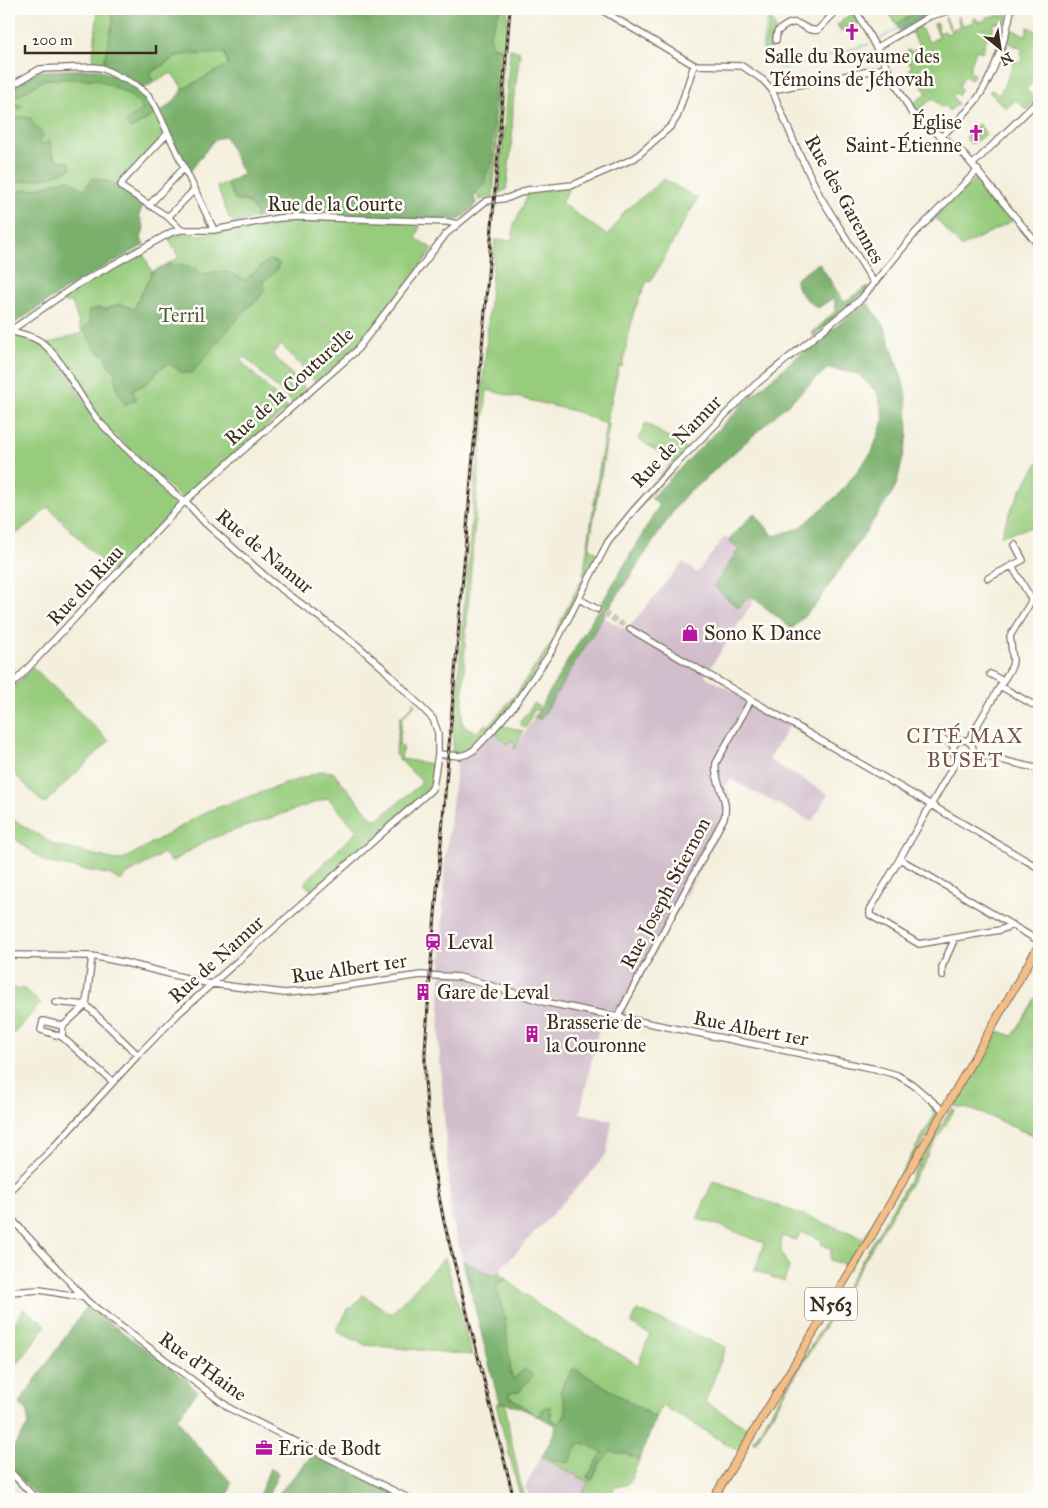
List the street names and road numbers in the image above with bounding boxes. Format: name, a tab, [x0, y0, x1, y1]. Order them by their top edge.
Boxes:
street label: Rue des Garennes	[800, 131, 890, 267]
street label: Rue de la Courte	[267, 192, 403, 216]
street label: Rue de la Couturelle	[220, 322, 358, 450]
street label: Rue de Namur	[626, 389, 727, 492]
street label: Rue de Namur	[211, 503, 319, 599]
street label: Rue du Riau	[42, 540, 128, 630]
street label: Rue Joseph Stiernon	[615, 813, 716, 973]
street label: Rue de Namur	[164, 910, 269, 1008]
street label: Rue Albert 1er	[290, 948, 409, 988]
street label: Rue Albert 1er	[691, 1005, 811, 1051]
road number: N563	[805, 1288, 857, 1320]
street label: Rue d'Haine	[154, 1326, 252, 1406]

